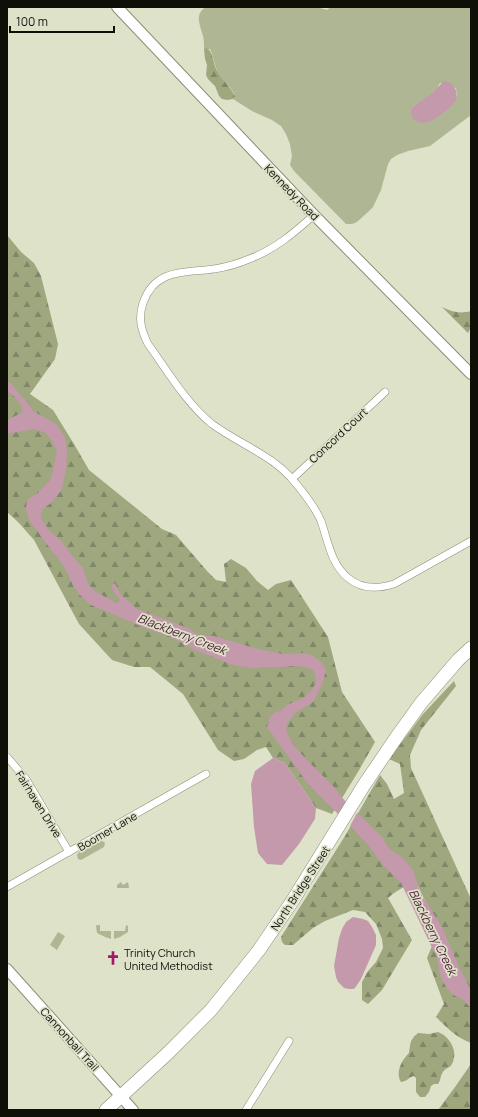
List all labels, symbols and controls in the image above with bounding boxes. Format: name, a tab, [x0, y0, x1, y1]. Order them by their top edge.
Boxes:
scale bar	[10, 8, 114, 34]
text: 100 m	[16, 13, 48, 30]
street label: Kennedy Road	[261, 161, 323, 223]
street label: Concord Court	[305, 404, 371, 466]
water label: Blackberry Creek	[135, 609, 231, 659]
street label: Fairhaven Drive	[12, 768, 66, 841]
street label: Boomer Lane	[75, 808, 140, 854]
street label: North Bridge Street	[267, 843, 333, 933]
water label: Blackberry Creek	[405, 886, 462, 980]
place label: Trinity Church United Methodist	[124, 945, 213, 973]
church icon: Trinity Church United Methodist	[105, 950, 121, 966]
street label: Cannonball Trail	[37, 1004, 103, 1074]

